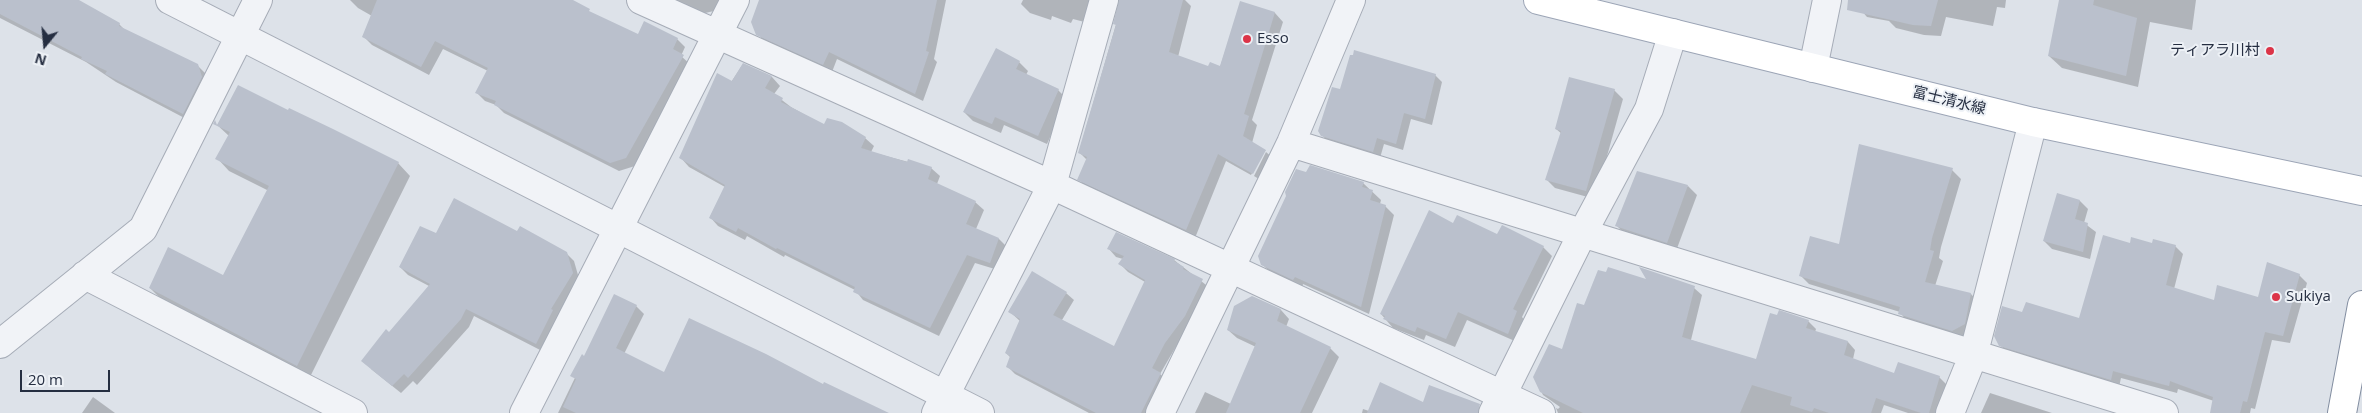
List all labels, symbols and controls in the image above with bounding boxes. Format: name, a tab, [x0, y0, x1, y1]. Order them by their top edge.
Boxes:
north arrow	[20, 20, 70, 70]
place label: Esso	[1257, 30, 1289, 48]
marker: Esso	[1241, 33, 1253, 45]
place label: ティアラ川村	[2170, 42, 2260, 60]
marker: ティアラ川村	[2264, 45, 2276, 57]
text: N	[32, 49, 49, 71]
street label: 富士清水線	[1910, 83, 1988, 119]
place label: Sukiya	[2286, 288, 2331, 306]
marker: Sukiya	[2270, 291, 2282, 303]
scale bar	[22, 360, 112, 392]
text: 20 m	[28, 369, 63, 389]

